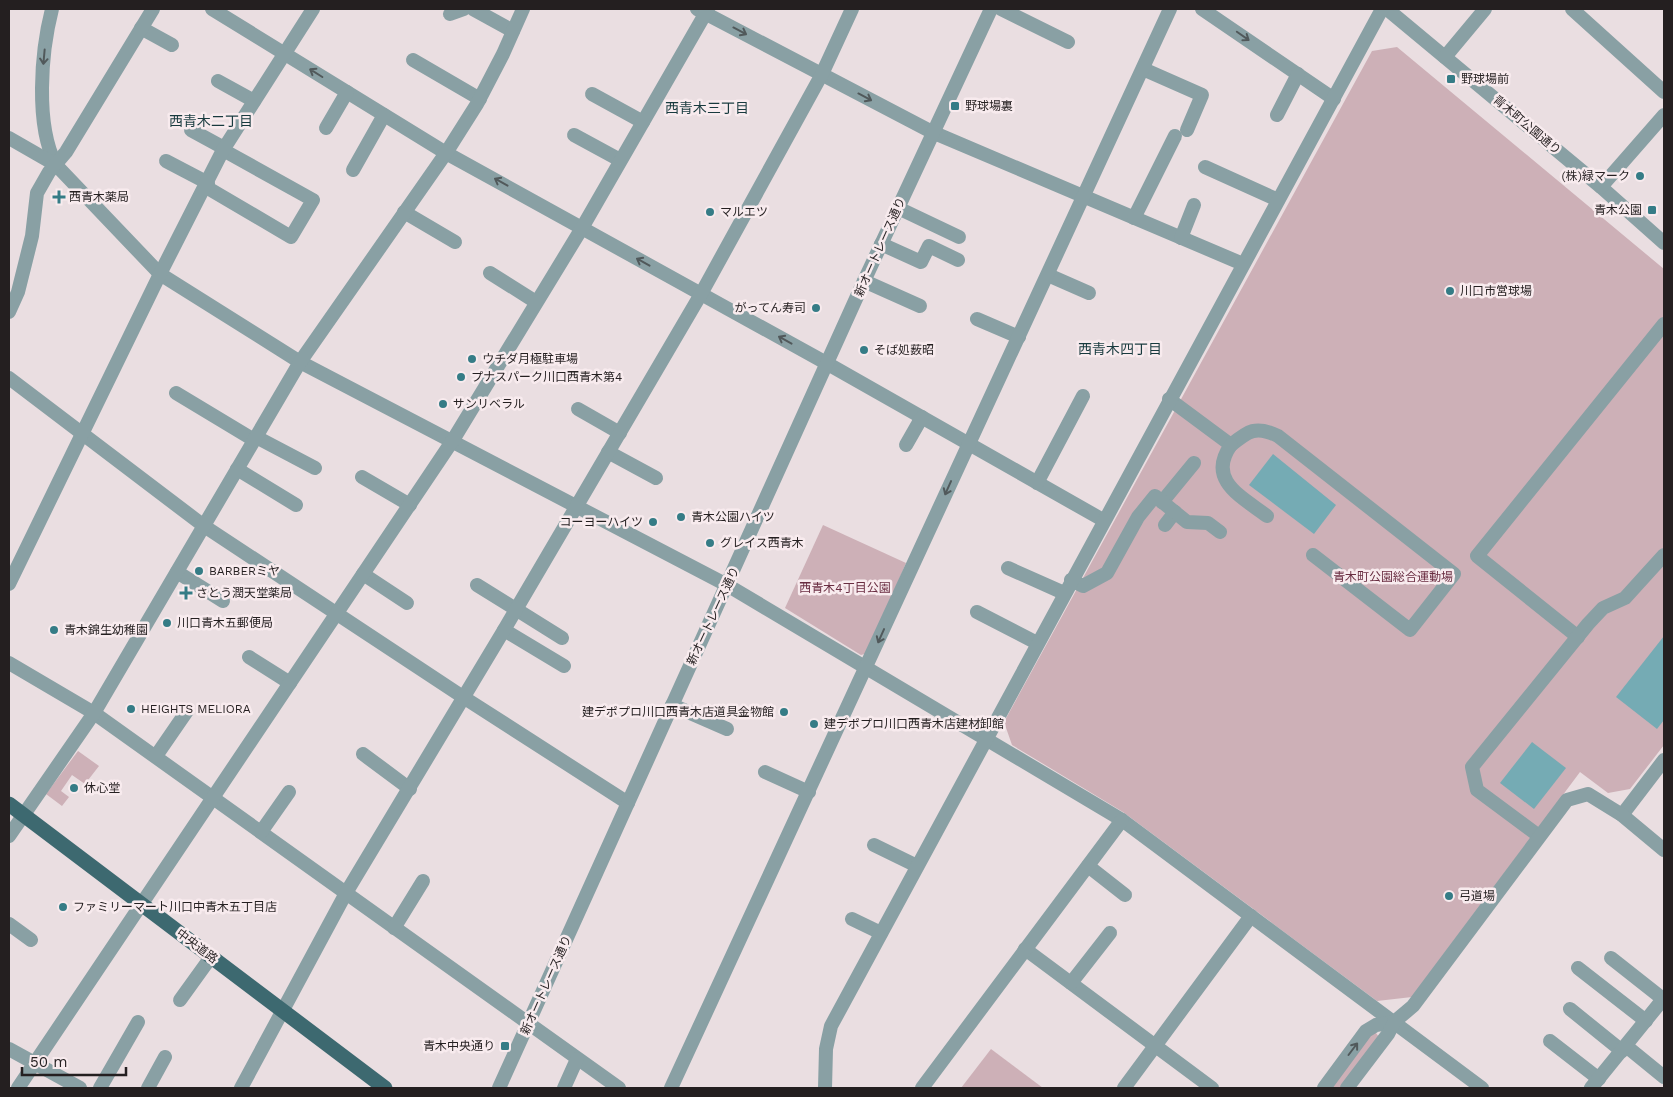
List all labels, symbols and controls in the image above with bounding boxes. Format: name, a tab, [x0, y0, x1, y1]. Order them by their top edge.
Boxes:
one-way arrow	[732, 27, 747, 36]
one-way arrow	[1235, 31, 1249, 41]
one-way arrow	[39, 48, 49, 64]
one-way arrow	[309, 67, 323, 78]
place label: 野球場前	[1461, 72, 1509, 86]
marker: 野球場前	[1445, 73, 1457, 85]
one-way arrow	[857, 93, 872, 102]
street label: 青木町公園通り	[1490, 93, 1564, 157]
place label: 野球場裏	[965, 99, 1013, 113]
district label: 西青木三丁目	[665, 100, 749, 116]
marker: 野球場裏	[949, 100, 961, 112]
district label: 西青木二丁目	[169, 113, 253, 129]
place label: (株)緑マーク	[1562, 169, 1630, 183]
marker: (株)緑マーク	[1634, 170, 1646, 182]
one-way arrow	[494, 177, 509, 186]
place label: 西青木薬局	[69, 190, 129, 204]
marker: 西青木薬局	[53, 191, 65, 203]
street label: 新オートレース通り	[852, 195, 908, 299]
place label: 青木公園	[1594, 203, 1642, 217]
marker: 青木公園	[1646, 204, 1658, 216]
place label: マルエツ	[720, 205, 768, 219]
marker: マルエツ	[704, 206, 716, 218]
one-way arrow	[636, 256, 650, 266]
place label: 川口市営球場	[1460, 284, 1532, 298]
marker: 川口市営球場	[1444, 285, 1456, 297]
place label: がってん寿司	[735, 301, 806, 315]
marker: がってん寿司	[810, 302, 822, 314]
one-way arrow	[778, 335, 793, 344]
district label: 西青木四丁目	[1078, 341, 1162, 357]
place label: そば処薮昭	[874, 343, 934, 357]
marker: そば処薮昭	[858, 344, 870, 356]
place label: ウチダ月極駐車場	[482, 352, 578, 366]
marker: ウチダ月極駐車場	[466, 353, 478, 365]
place label: プナスパーク川口西青木第4	[471, 370, 622, 384]
marker: プナスパーク川口西青木第4	[455, 371, 467, 383]
place label: サンリベラル	[453, 397, 525, 411]
marker: サンリベラル	[437, 398, 449, 410]
one-way arrow	[943, 481, 953, 496]
place label: 青木公園ハイツ	[691, 510, 775, 524]
marker: 青木公園ハイツ	[675, 511, 687, 523]
place label: コーヨーハイツ	[559, 515, 643, 529]
marker: コーヨーハイツ	[647, 516, 659, 528]
place label: グレイス西青木	[720, 536, 804, 550]
marker: グレイス西青木	[704, 537, 716, 549]
place label: BARBERミヤ	[209, 564, 280, 578]
street label: 新オートレース通り	[684, 564, 742, 668]
marker: BARBERミヤ	[193, 565, 205, 577]
park label: 青木町公園総合運動場	[1333, 570, 1453, 584]
park label: 西青木4丁目公園	[799, 581, 891, 595]
place label: さとう潤天堂薬局	[196, 586, 292, 600]
marker: さとう潤天堂薬局	[180, 587, 192, 599]
place label: 川口青木五郵便局	[177, 616, 273, 630]
marker: 川口青木五郵便局	[161, 617, 173, 629]
place label: 青木錦生幼稚園	[64, 623, 148, 637]
marker: 青木錦生幼稚園	[48, 624, 60, 636]
one-way arrow	[876, 628, 885, 643]
place label: HEIGHTS MELIORA	[141, 702, 251, 716]
marker: HEIGHTS MELIORA	[125, 703, 137, 715]
place label: 建デポプロ川口西青木店道具金物館	[582, 705, 774, 719]
marker: 建デポプロ川口西青木店道具金物館	[778, 706, 790, 718]
place label: 建デポプロ川口西青木店建材卸館	[824, 717, 1004, 731]
marker: 建デポプロ川口西青木店建材卸館	[808, 718, 820, 730]
place label: 休心堂	[84, 781, 120, 795]
marker: 休心堂	[68, 782, 80, 794]
place label: 弓道場	[1459, 889, 1495, 903]
marker: 弓道場	[1443, 890, 1455, 902]
place label: ファミリーマート川口中青木五丁目店	[73, 900, 277, 914]
marker: ファミリーマート川口中青木五丁目店	[57, 901, 69, 913]
street label: 中央道路	[174, 926, 220, 966]
street label: 新オートレース通り	[518, 933, 574, 1037]
place label: 青木中央通り	[423, 1039, 495, 1053]
marker: 青木中央通り	[499, 1040, 511, 1052]
one-way arrow	[1348, 1042, 1358, 1056]
scale bar	[22, 1044, 126, 1076]
text: 50 m	[30, 1053, 67, 1071]

